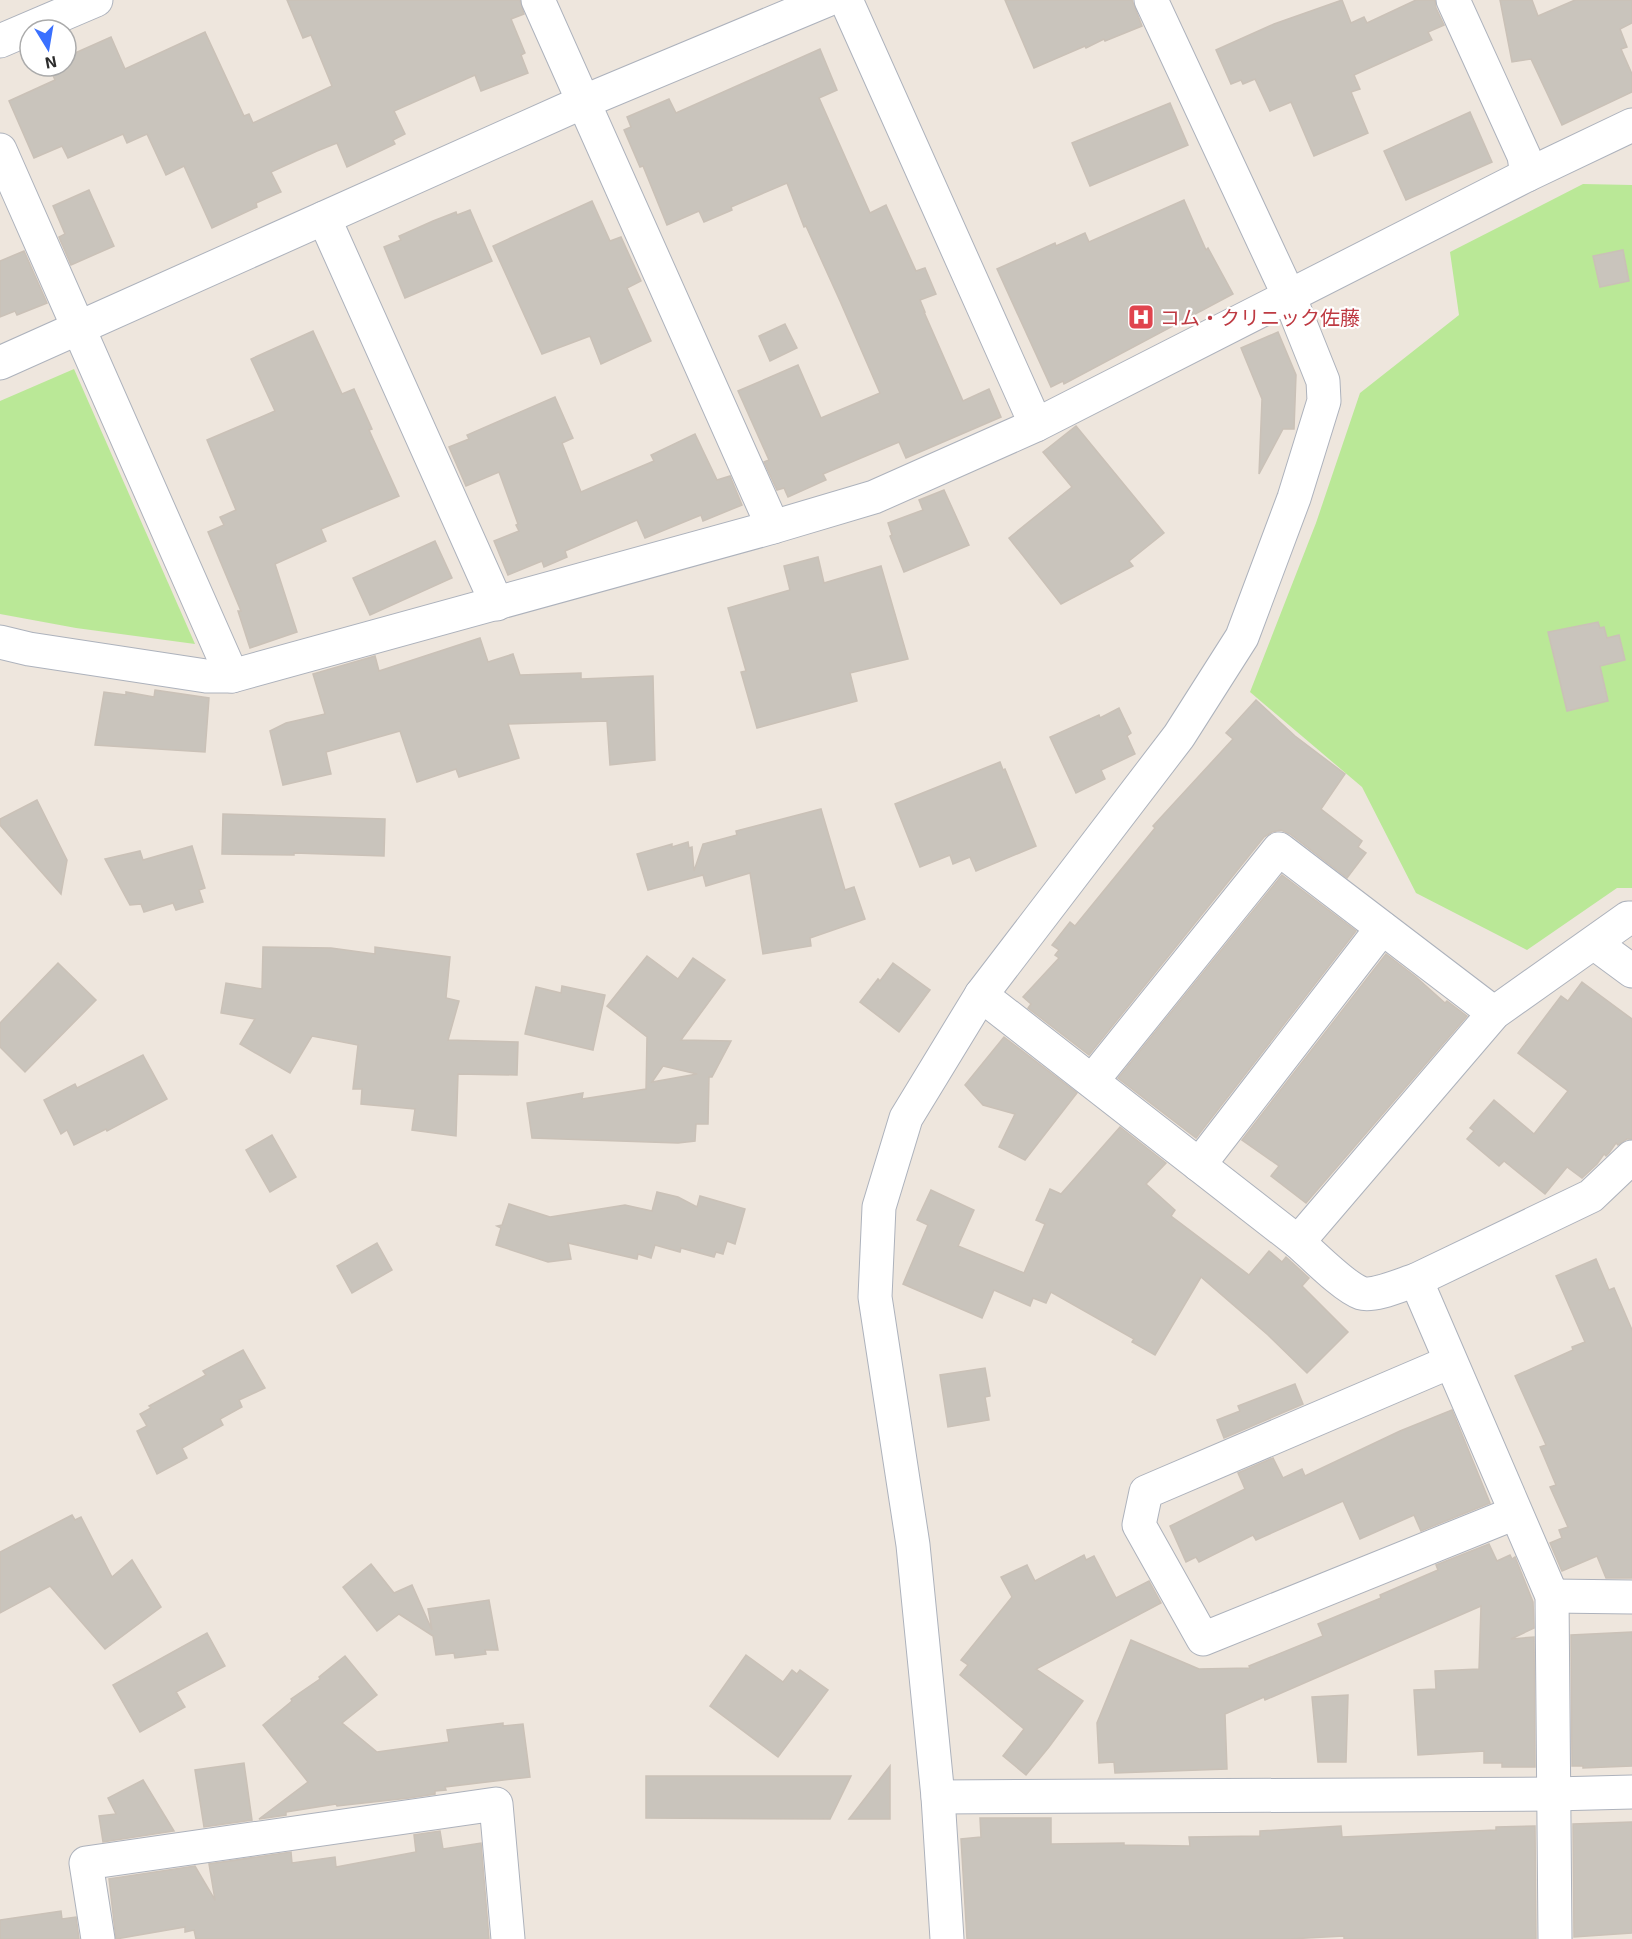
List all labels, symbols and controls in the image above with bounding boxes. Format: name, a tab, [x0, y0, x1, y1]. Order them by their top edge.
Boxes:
north arrow	[18, 18, 78, 78]
text: N	[43, 53, 58, 74]
hospital icon: コム・クリニック佐藤	[1126, 302, 1156, 332]
place label: コム・クリニック佐藤	[1160, 305, 1360, 329]

